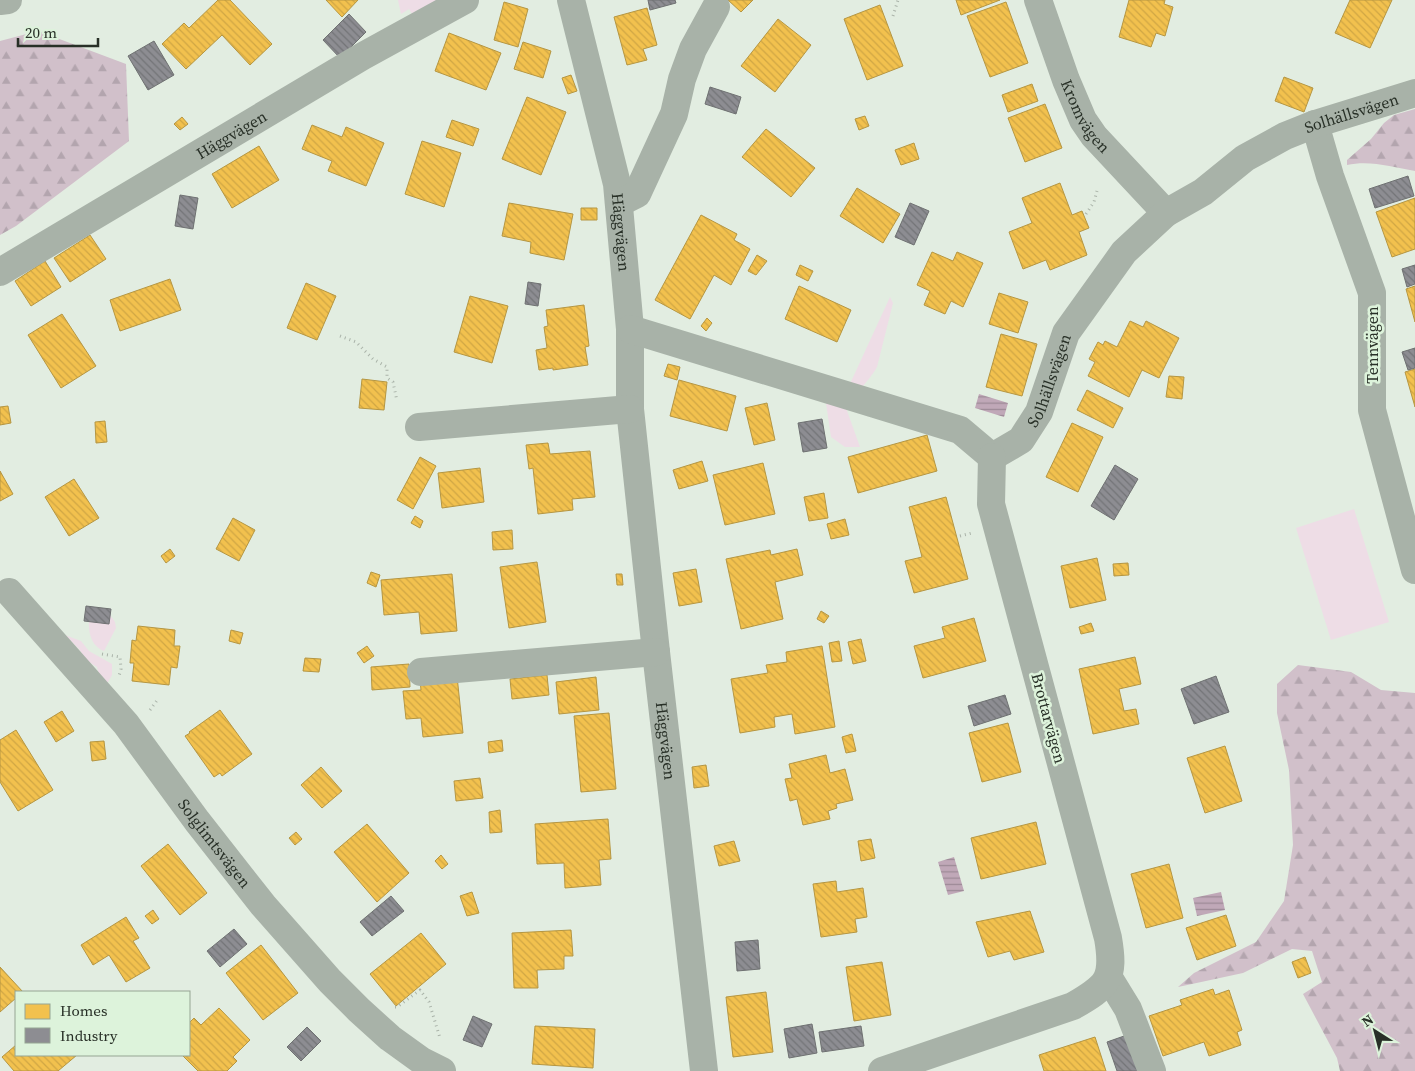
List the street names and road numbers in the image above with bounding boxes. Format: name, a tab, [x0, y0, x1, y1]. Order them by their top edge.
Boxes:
street label: Kromvägen	[1056, 76, 1115, 158]
street label: Solhällsvägen	[1301, 88, 1402, 138]
street label: Häggvägen	[192, 105, 271, 164]
street label: Häggvägen	[607, 192, 636, 273]
street label: Tennvägen	[1361, 306, 1383, 384]
street label: Solhällsvägen	[1021, 331, 1076, 431]
street label: Brottarvägen	[1026, 670, 1072, 766]
street label: Häggvägen	[651, 700, 682, 781]
street label: Solglimtsvägen	[173, 794, 257, 893]

